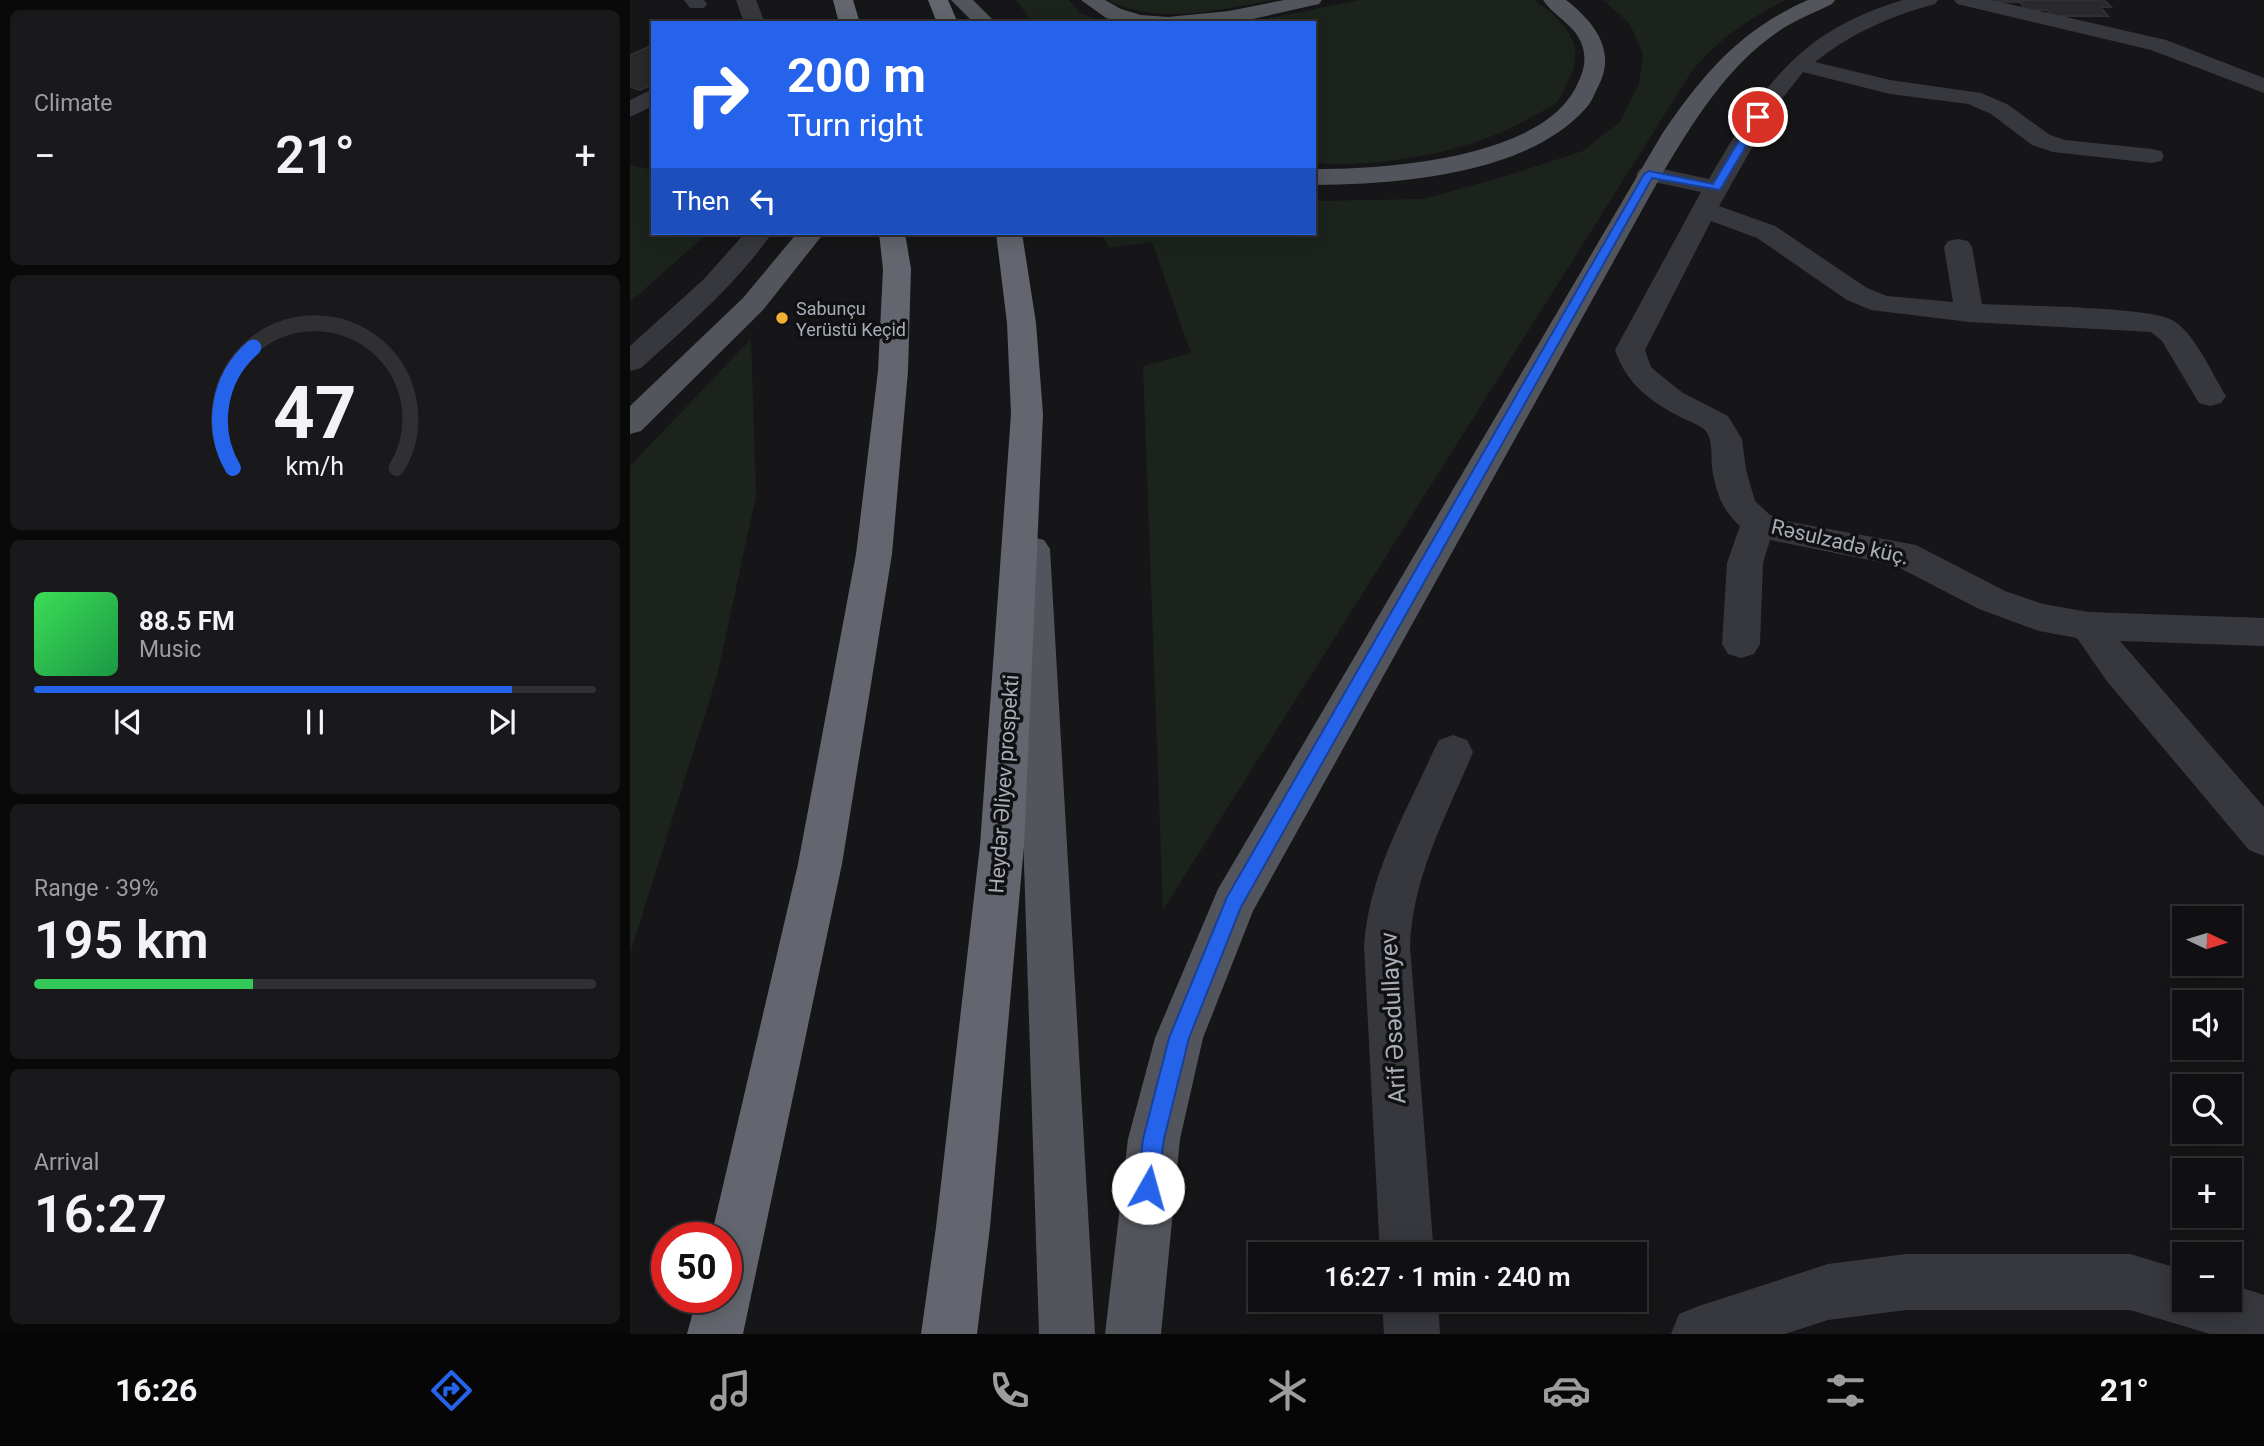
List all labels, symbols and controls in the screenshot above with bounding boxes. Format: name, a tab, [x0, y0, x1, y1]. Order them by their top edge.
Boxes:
text: 200 m	[787, 47, 926, 104]
icon: right	[672, 49, 763, 140]
pin	[1728, 87, 1788, 147]
text: Climate	[34, 90, 113, 117]
icon: arrive	[1739, 98, 1777, 136]
text: Turn right	[787, 106, 923, 144]
text: 21°	[275, 125, 355, 186]
text: −	[34, 134, 56, 178]
text: +	[574, 134, 596, 178]
icon: left	[744, 182, 782, 220]
text: Then	[672, 186, 730, 216]
place label: Sabunçu Yerüstü Keçid	[796, 298, 906, 340]
marker: Sabunçu Yerüstü Keçid	[774, 310, 790, 326]
text: 47	[273, 371, 357, 457]
text: km/h	[286, 452, 344, 481]
street label: Rəsulzadə küç.	[1769, 515, 1911, 569]
text: 88.5 FM	[139, 606, 235, 636]
text: Music	[139, 636, 201, 663]
street label: Heydər Əliyev prospekti	[984, 674, 1024, 894]
icon: previous	[109, 703, 147, 741]
icon: pause	[296, 703, 334, 741]
icon: next	[483, 703, 521, 741]
text: Range · 39%	[34, 875, 159, 902]
north arrow	[2172, 906, 2242, 976]
map controls	[2172, 906, 2242, 1312]
text: 195 km	[34, 910, 209, 971]
street label: Arif Əsədullayev	[1374, 931, 1411, 1105]
button: sound	[2172, 990, 2242, 1060]
button: search	[2172, 1074, 2242, 1144]
text: Arrival	[34, 1149, 99, 1176]
position arrow	[1111, 1151, 1185, 1225]
button: +	[2172, 1158, 2242, 1228]
text: 16:27	[34, 1184, 167, 1245]
speed limit sign: 50	[651, 1222, 742, 1313]
button: −	[2172, 1242, 2242, 1312]
text: 16:27 · 1 min · 240 m	[1324, 1262, 1571, 1292]
icon: directions	[427, 1366, 476, 1415]
icon: music	[706, 1366, 755, 1415]
icon: phone	[985, 1366, 1034, 1415]
icon: climate	[1263, 1366, 1312, 1415]
icon: car	[1542, 1366, 1591, 1415]
icon: filters	[1821, 1366, 1870, 1415]
text: 16:26	[115, 1371, 197, 1409]
text: 21°	[2100, 1371, 2149, 1409]

